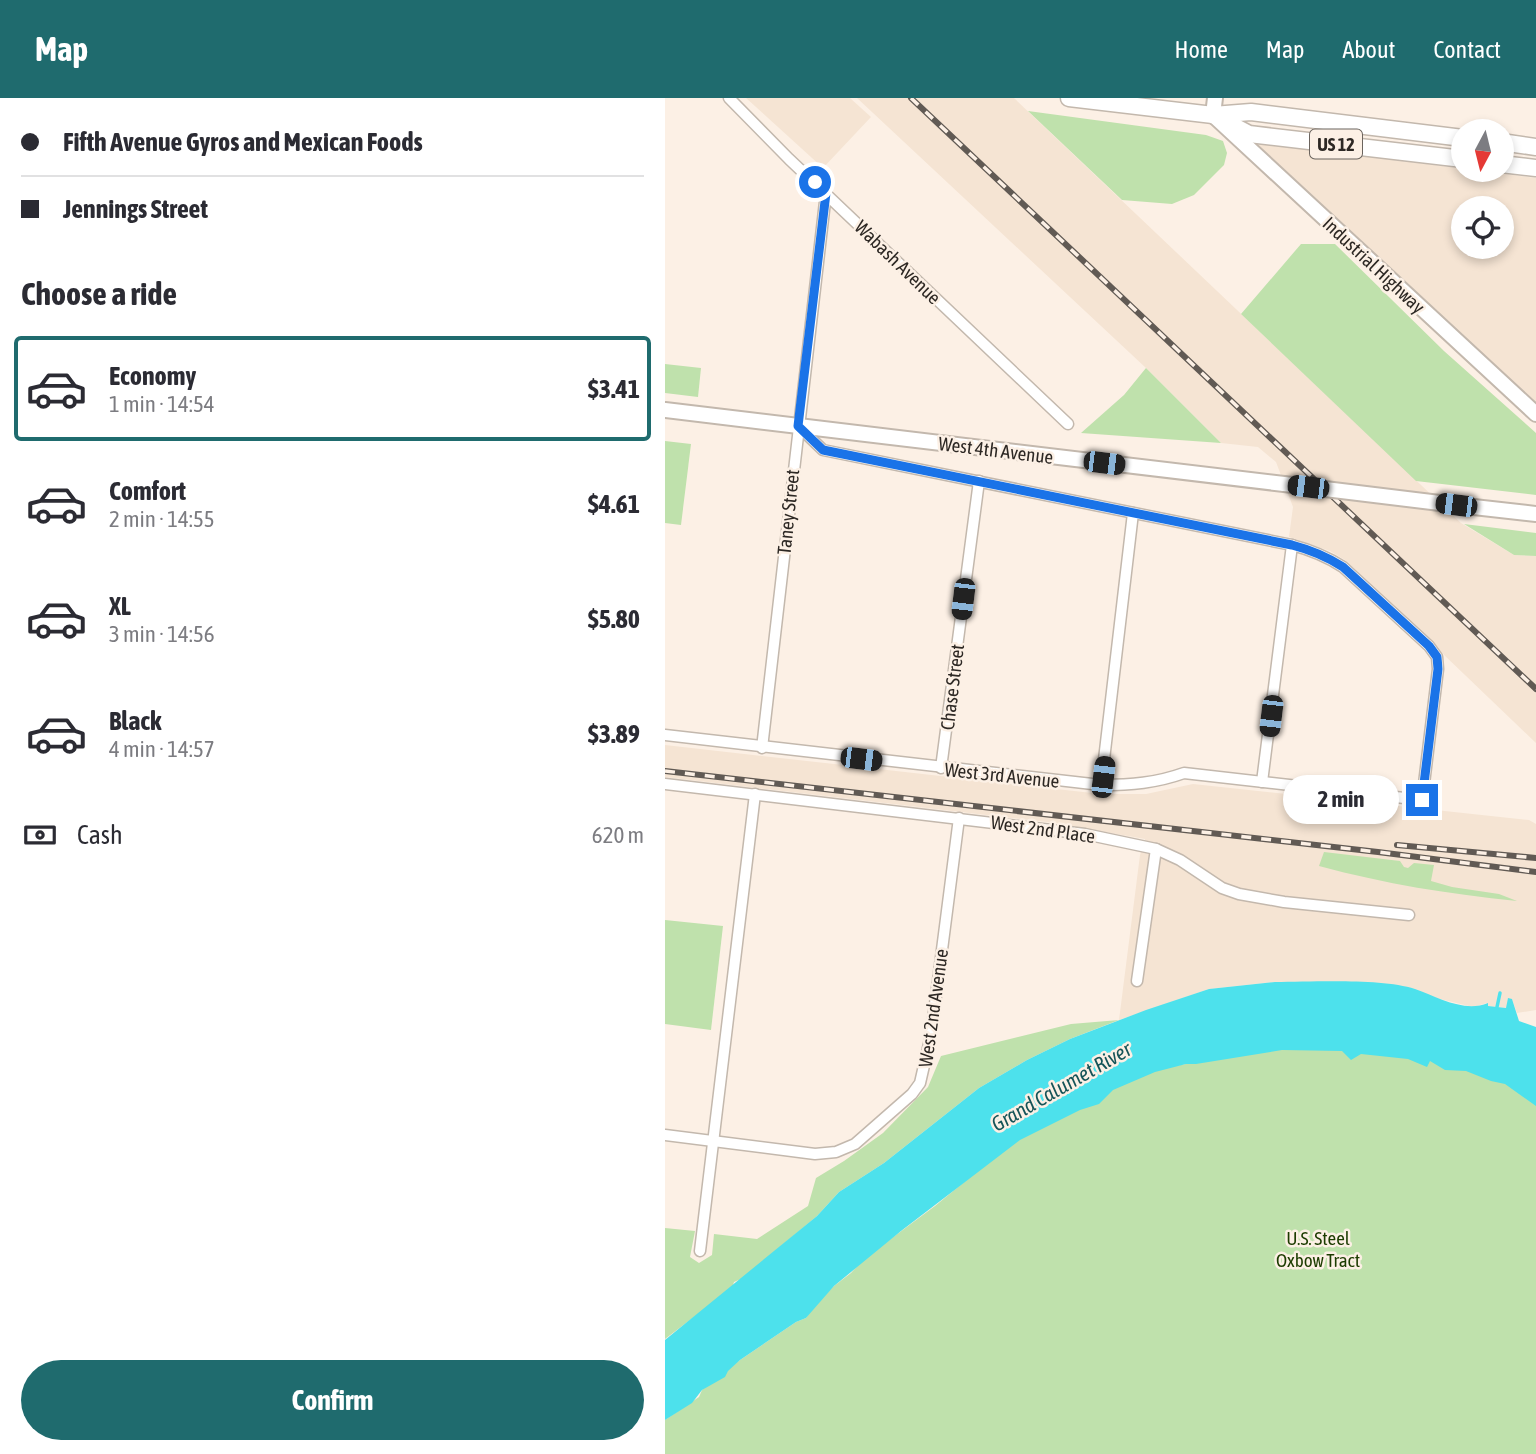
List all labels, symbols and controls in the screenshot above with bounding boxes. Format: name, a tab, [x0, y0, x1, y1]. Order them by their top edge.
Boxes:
text: Map	[35, 30, 88, 68]
text: Home	[1174, 36, 1228, 63]
text: Map	[1266, 36, 1304, 63]
text: About	[1342, 36, 1395, 63]
text: Contact	[1433, 36, 1501, 63]
north arrow	[1451, 119, 1514, 182]
map controls	[1451, 119, 1514, 259]
text: Fifth Avenue Gyros and Mexican Foods	[63, 127, 423, 157]
road number: US 12	[1310, 130, 1362, 158]
route start	[799, 166, 831, 198]
text: Jennings Street	[63, 194, 208, 224]
button: locate	[1451, 196, 1514, 259]
street label: Industrial Highway	[1318, 212, 1430, 318]
street label: Wabash Avenue	[850, 216, 946, 308]
text: Choose a ride	[21, 275, 177, 312]
icon: car	[25, 357, 88, 420]
text: Economy	[109, 361, 196, 391]
text: $3.41	[588, 374, 640, 404]
text: 1 min · 14:54	[109, 391, 215, 417]
street label: West 4th Avenue	[937, 432, 1055, 468]
car	[1082, 450, 1127, 476]
street label: Taney Street	[773, 468, 803, 556]
icon: car	[25, 472, 88, 535]
car	[1286, 474, 1331, 500]
text: Comfort	[109, 476, 186, 506]
text: $4.61	[588, 489, 640, 519]
car	[1434, 492, 1479, 518]
text: 2 min · 14:55	[109, 506, 215, 532]
car	[951, 577, 976, 621]
icon: car	[25, 587, 88, 650]
text: XL	[109, 591, 131, 621]
text: $5.80	[588, 604, 640, 634]
text: 3 min · 14:56	[109, 621, 215, 647]
street label: Chase Street	[936, 643, 968, 731]
car	[1259, 694, 1284, 738]
icon: car	[25, 702, 88, 765]
text: Black	[109, 706, 161, 736]
text: $3.89	[588, 719, 640, 749]
text: 4 min · 14:57	[109, 736, 215, 762]
car	[839, 746, 884, 772]
car	[1091, 755, 1116, 799]
street label: West 3rd Avenue	[943, 758, 1061, 792]
callout: 2 min	[1282, 776, 1397, 824]
route end	[1406, 784, 1438, 816]
text: 2 min	[1318, 786, 1364, 812]
street label: West 2nd Place	[989, 811, 1097, 847]
icon: cash	[21, 816, 59, 854]
text: Cash	[77, 820, 123, 850]
text: 620 m	[592, 822, 644, 848]
street label: West 2nd Avenue	[914, 948, 952, 1068]
water label: Grand Calumet River	[987, 1036, 1136, 1136]
park label: U.S. Steel Oxbow Tract	[1276, 1227, 1360, 1271]
button: Confirm	[21, 1360, 644, 1440]

